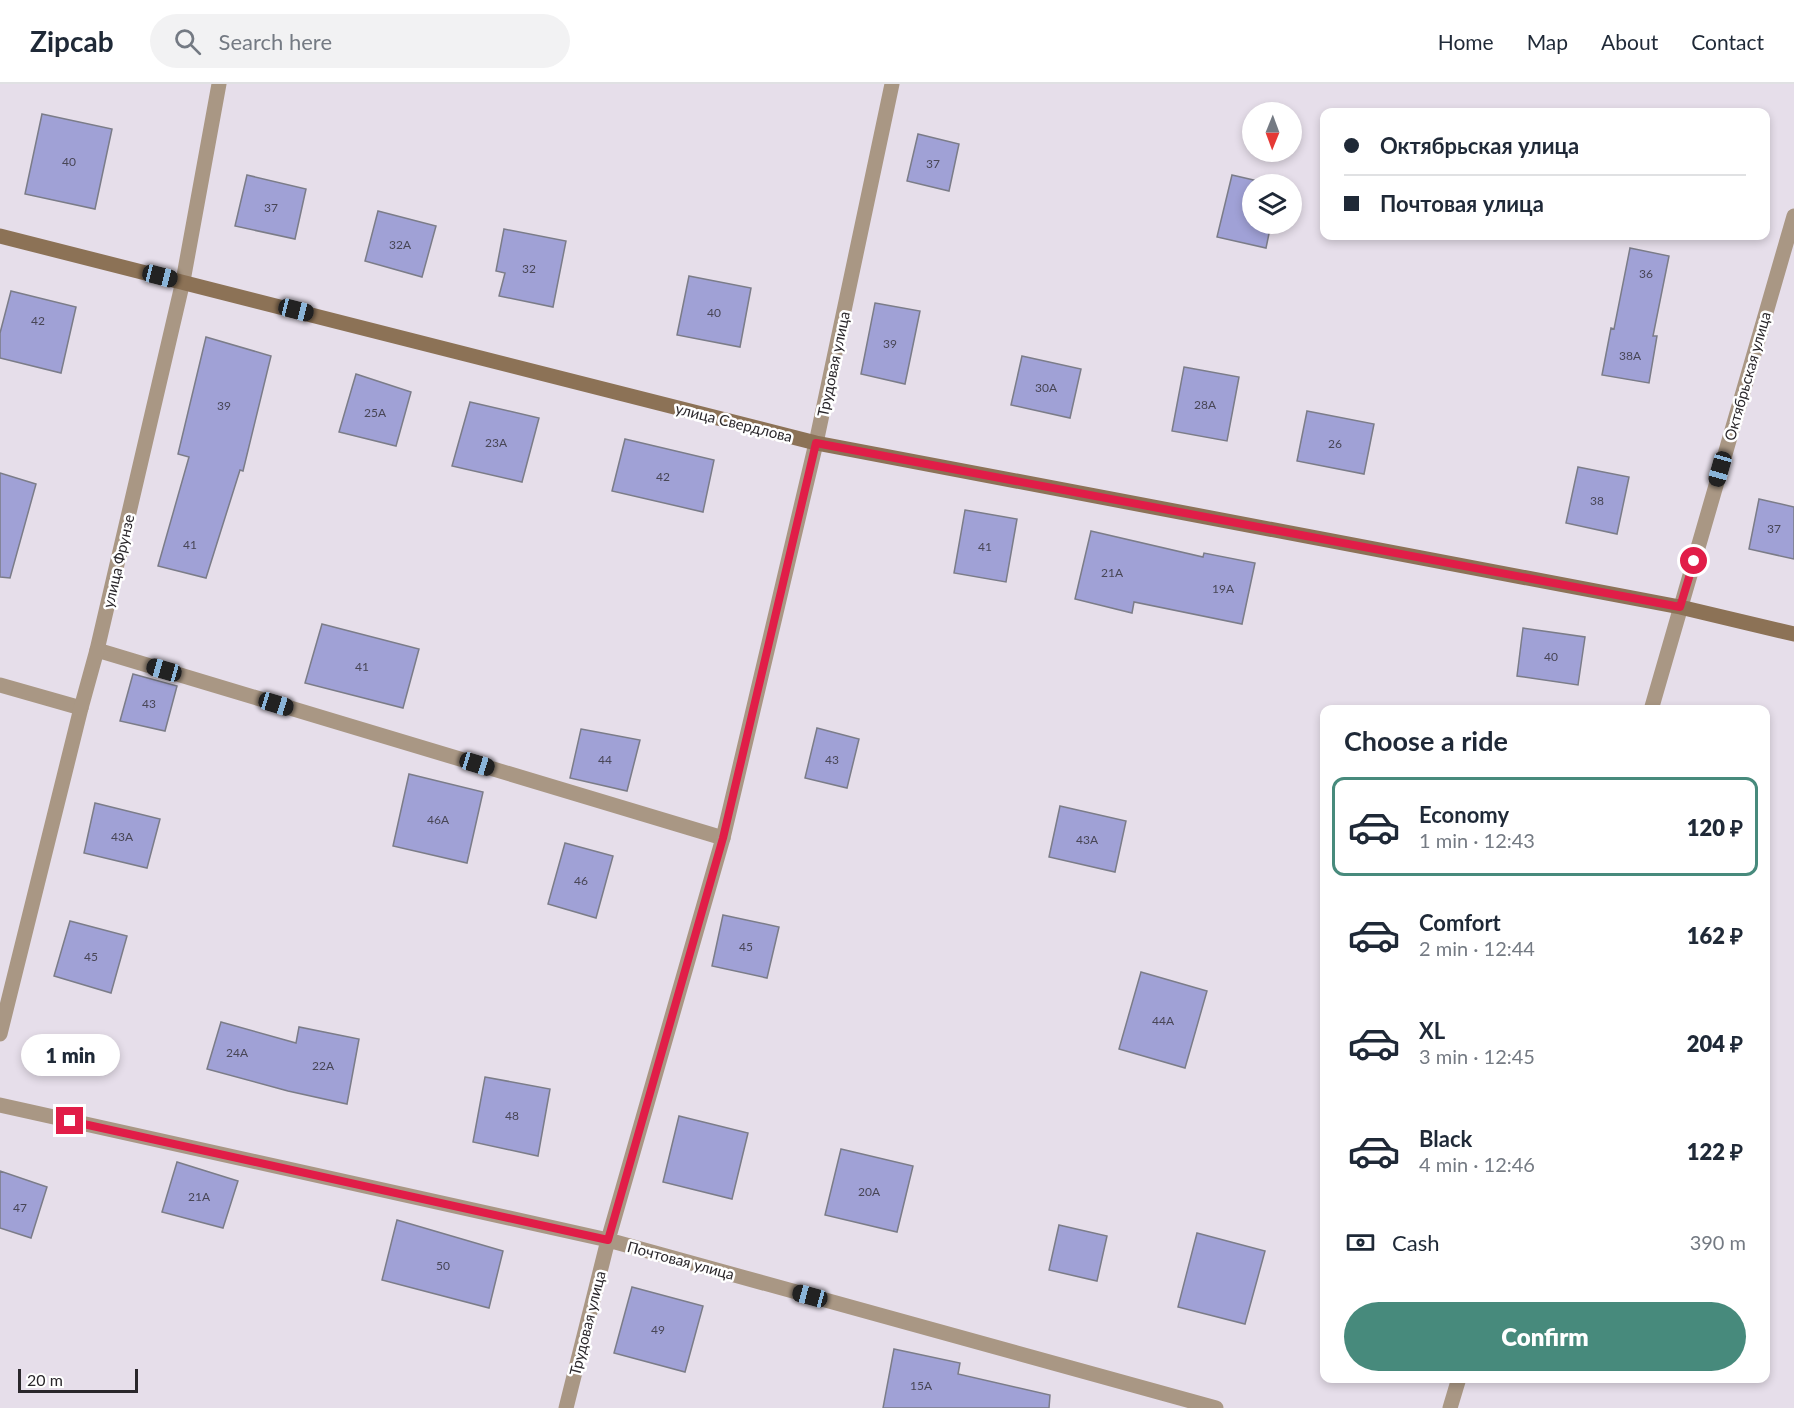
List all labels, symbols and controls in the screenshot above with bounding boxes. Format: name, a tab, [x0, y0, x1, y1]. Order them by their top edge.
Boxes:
search box	[150, 14, 570, 68]
text: Zipcab	[30, 24, 114, 58]
icon: search	[171, 25, 204, 58]
text: Search here	[219, 28, 332, 55]
text: Home	[1438, 29, 1494, 54]
text: Map	[1527, 29, 1568, 54]
text: About	[1601, 29, 1658, 54]
text: Contact	[1691, 29, 1764, 54]
north arrow	[1242, 102, 1302, 162]
map controls	[1242, 102, 1302, 234]
text: Октябрьская улица	[1380, 132, 1579, 159]
house number: 40	[62, 154, 76, 169]
house number: 37	[926, 156, 940, 171]
button: layers	[1242, 174, 1302, 234]
text: Почтовая улица	[1380, 190, 1544, 217]
house number: 37	[264, 200, 278, 215]
house number: 32А	[389, 237, 412, 252]
house number: 32	[522, 261, 536, 276]
car	[140, 263, 180, 289]
house number: 36	[1639, 266, 1653, 281]
car	[276, 297, 316, 323]
house number: 40	[707, 305, 721, 320]
street label: Октябрьская улица	[1720, 309, 1774, 443]
street label: Трудовая улица	[813, 310, 853, 418]
house number: 42	[31, 313, 45, 328]
house number: 39	[883, 336, 897, 351]
house number: 38А	[1619, 348, 1642, 363]
house number: 30А	[1035, 380, 1058, 395]
house number: 28А	[1194, 397, 1217, 412]
house number: 39	[217, 398, 231, 413]
street label: улица Свердлова	[674, 399, 794, 445]
house number: 25А	[364, 405, 387, 420]
house number: 23А	[485, 435, 508, 450]
house number: 26	[1328, 436, 1342, 451]
car	[1706, 449, 1734, 489]
house number: 42	[656, 469, 670, 484]
house number: 38	[1590, 493, 1604, 508]
street label: улица Фрунзе	[98, 512, 138, 610]
house number: 37	[1767, 521, 1781, 536]
house number: 41	[183, 537, 197, 552]
house number: 41	[978, 539, 992, 554]
route start	[1680, 547, 1707, 574]
house number: 21А	[1101, 565, 1124, 580]
house number: 19А	[1212, 581, 1235, 596]
house number: 40	[1544, 649, 1558, 664]
car	[144, 656, 184, 684]
house number: 41	[355, 659, 369, 674]
car	[256, 690, 296, 718]
house number: 43	[142, 696, 156, 711]
text: Choose a ride	[1344, 724, 1508, 757]
car	[457, 750, 497, 778]
house number: 44	[598, 752, 612, 767]
house number: 43	[825, 752, 839, 767]
icon: car	[1347, 800, 1401, 854]
text: Economy	[1419, 801, 1509, 828]
house number: 46А	[427, 812, 450, 827]
text: 120 ₽	[1687, 814, 1743, 841]
text: 1 min · 12:43	[1419, 828, 1535, 852]
house number: 43А	[111, 829, 134, 844]
house number: 43А	[1076, 832, 1099, 847]
house number: 46	[574, 873, 588, 888]
icon: car	[1347, 908, 1401, 962]
text: Comfort	[1419, 909, 1501, 936]
text: 162 ₽	[1687, 922, 1743, 949]
text: 2 min · 12:44	[1419, 936, 1535, 960]
house number: 45	[739, 939, 753, 954]
house number: 45	[84, 949, 98, 964]
house number: 44А	[1152, 1013, 1175, 1028]
icon: car	[1347, 1016, 1401, 1070]
text: XL	[1419, 1017, 1445, 1044]
text: 204 ₽	[1687, 1030, 1743, 1057]
callout: 1 min	[20, 1034, 119, 1076]
text: 1 min	[46, 1043, 95, 1067]
text: 3 min · 12:45	[1419, 1044, 1535, 1068]
house number: 24А	[226, 1045, 249, 1060]
house number: 22А	[312, 1058, 335, 1073]
route end	[56, 1107, 83, 1134]
house number: 48	[505, 1108, 519, 1123]
icon: car	[1347, 1124, 1401, 1178]
text: Black	[1419, 1125, 1472, 1152]
text: 122 ₽	[1687, 1138, 1743, 1165]
text: 4 min · 12:46	[1419, 1152, 1535, 1176]
house number: 20А	[858, 1184, 881, 1199]
house number: 21А	[188, 1189, 211, 1204]
house number: 47	[13, 1200, 27, 1215]
icon: cash	[1344, 1226, 1377, 1259]
text: Cash	[1392, 1229, 1439, 1256]
text: 390 m	[1690, 1230, 1746, 1254]
street label: Почтовая улица	[626, 1237, 736, 1283]
house number: 50	[436, 1258, 450, 1273]
street label: Трудовая улица	[565, 1269, 609, 1377]
car	[790, 1283, 830, 1309]
button: Confirm	[1344, 1302, 1746, 1371]
house number: 49	[651, 1322, 665, 1337]
scale bar	[18, 1366, 138, 1394]
text: 20 m	[27, 1370, 63, 1389]
house number: 15А	[910, 1378, 933, 1393]

